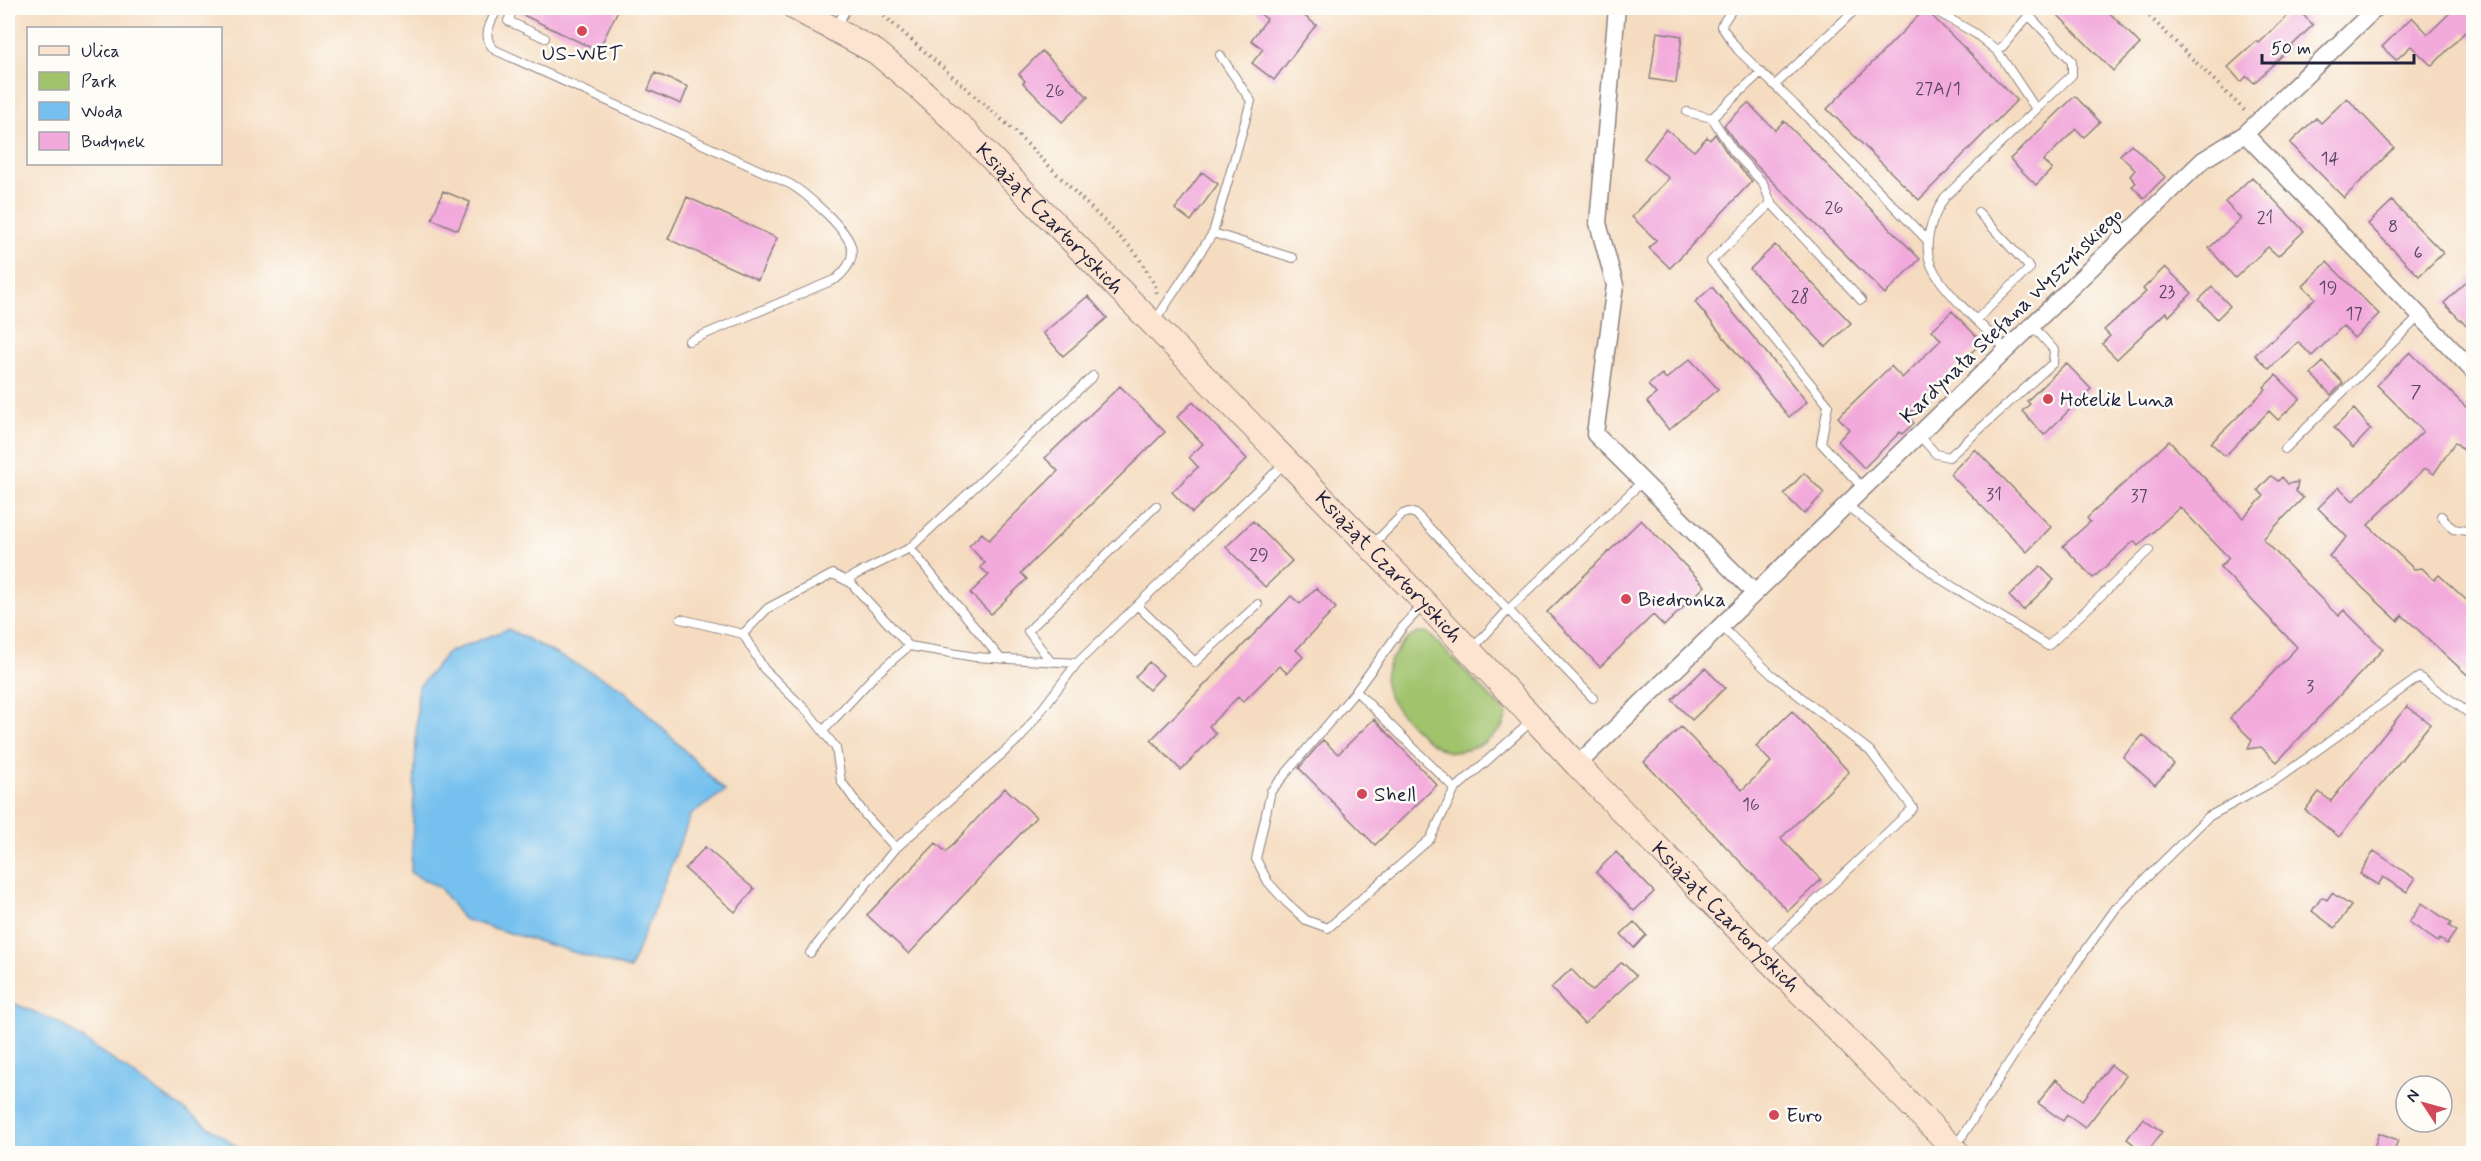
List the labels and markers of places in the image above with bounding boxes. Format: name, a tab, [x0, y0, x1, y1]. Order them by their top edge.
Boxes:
marker: US-WET	[575, 24, 589, 38]
place label: US-WET	[542, 40, 623, 68]
place label: Hotelik Luna	[2060, 386, 2174, 414]
marker: Hotelik Luna	[2041, 392, 2055, 406]
place label: Biedronka	[1638, 586, 1726, 614]
marker: Biedronka	[1619, 592, 1633, 606]
place label: Shell	[1374, 781, 1416, 809]
marker: Shell	[1355, 787, 1369, 801]
place label: Euro	[1786, 1102, 1822, 1130]
marker: Euro	[1767, 1108, 1781, 1122]

